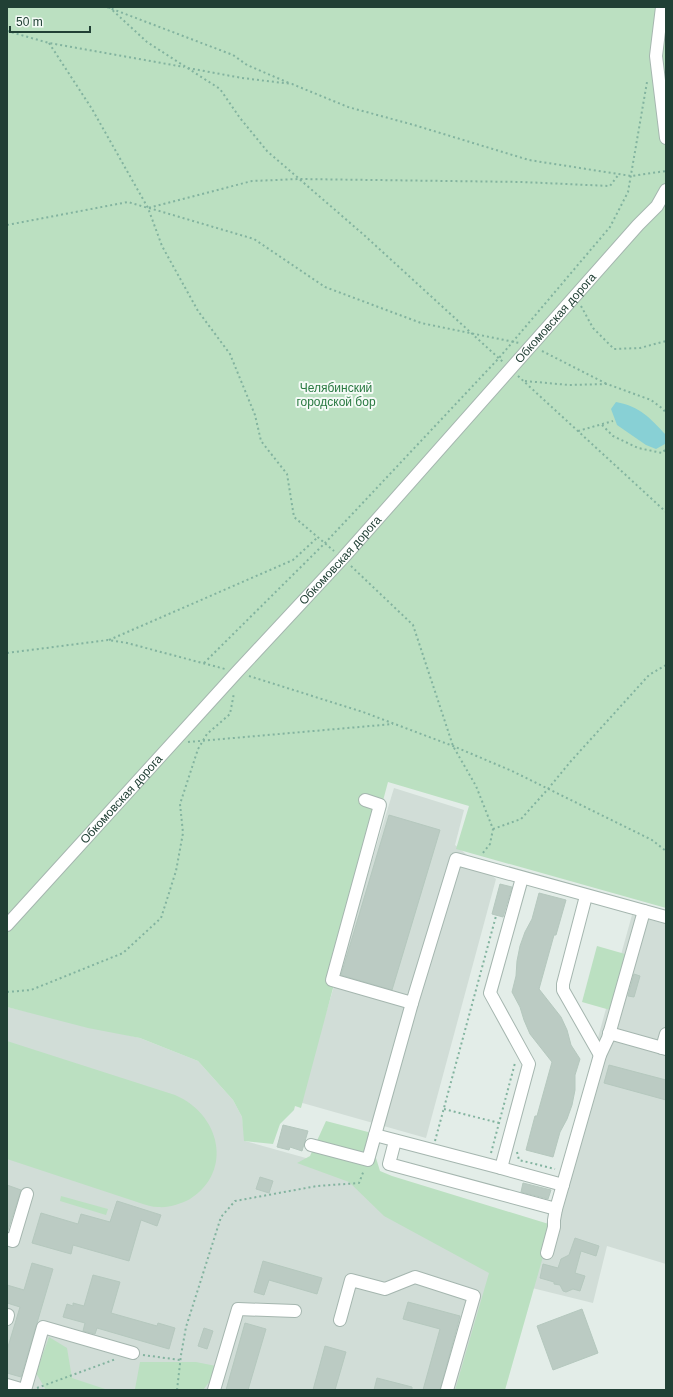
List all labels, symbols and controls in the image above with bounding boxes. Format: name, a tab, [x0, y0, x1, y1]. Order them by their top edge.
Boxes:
scale bar	[10, 8, 90, 34]
text: 50 m	[16, 15, 43, 29]
street label: Обкомовская дорога	[512, 270, 599, 366]
park label: Челябинский городской бор	[296, 381, 376, 409]
street label: Обкомовская дорога	[296, 513, 384, 608]
street label: Обкомовская дорога	[77, 752, 166, 847]

